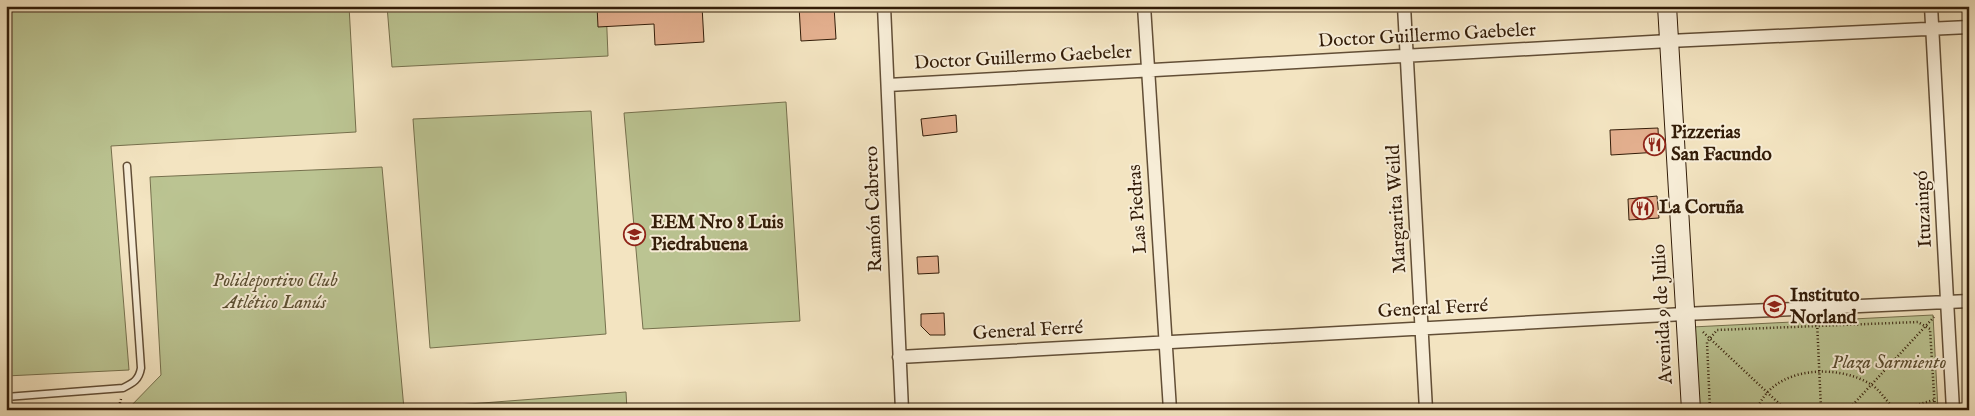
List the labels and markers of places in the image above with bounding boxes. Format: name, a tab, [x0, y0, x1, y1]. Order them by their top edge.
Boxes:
place label: Pizzerias San Facundo	[1671, 121, 1772, 167]
restaurant icon: Pizzerias San Facundo	[1643, 132, 1667, 156]
restaurant icon: La Coruña	[1631, 196, 1655, 220]
place label: La Coruña	[1659, 196, 1745, 220]
place label: EEM Nro 8 Luis Piedrabuena	[651, 211, 784, 257]
school or university icon: EEM Nro 8 Luis Piedrabuena	[623, 222, 647, 246]
place label: Instituto Norland	[1789, 284, 1860, 330]
school or university icon: Instituto Norland	[1762, 295, 1786, 319]

